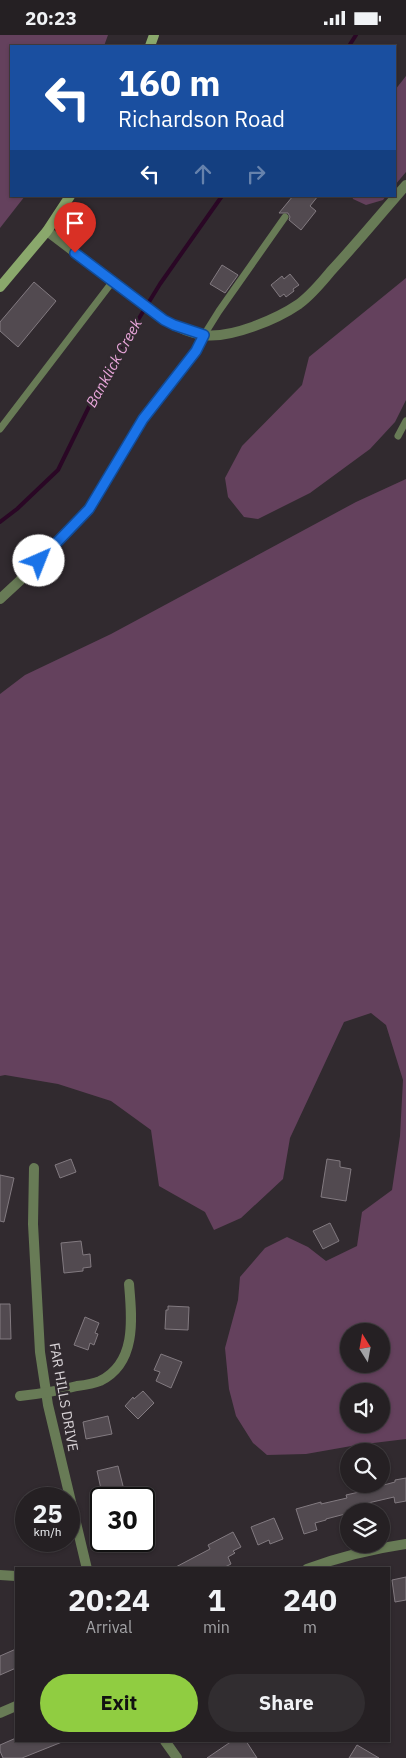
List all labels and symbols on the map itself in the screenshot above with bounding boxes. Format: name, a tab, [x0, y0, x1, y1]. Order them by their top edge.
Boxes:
pin	[54, 202, 96, 253]
water label: Banklick Creek	[81, 315, 146, 410]
position arrow	[12.0, 534, 64.0, 586]
north arrow	[340, 1323, 390, 1373]
street label: FAR HILLS DRIVE	[46, 1341, 82, 1453]
speed limit sign: 30	[90, 1487, 155, 1552]

